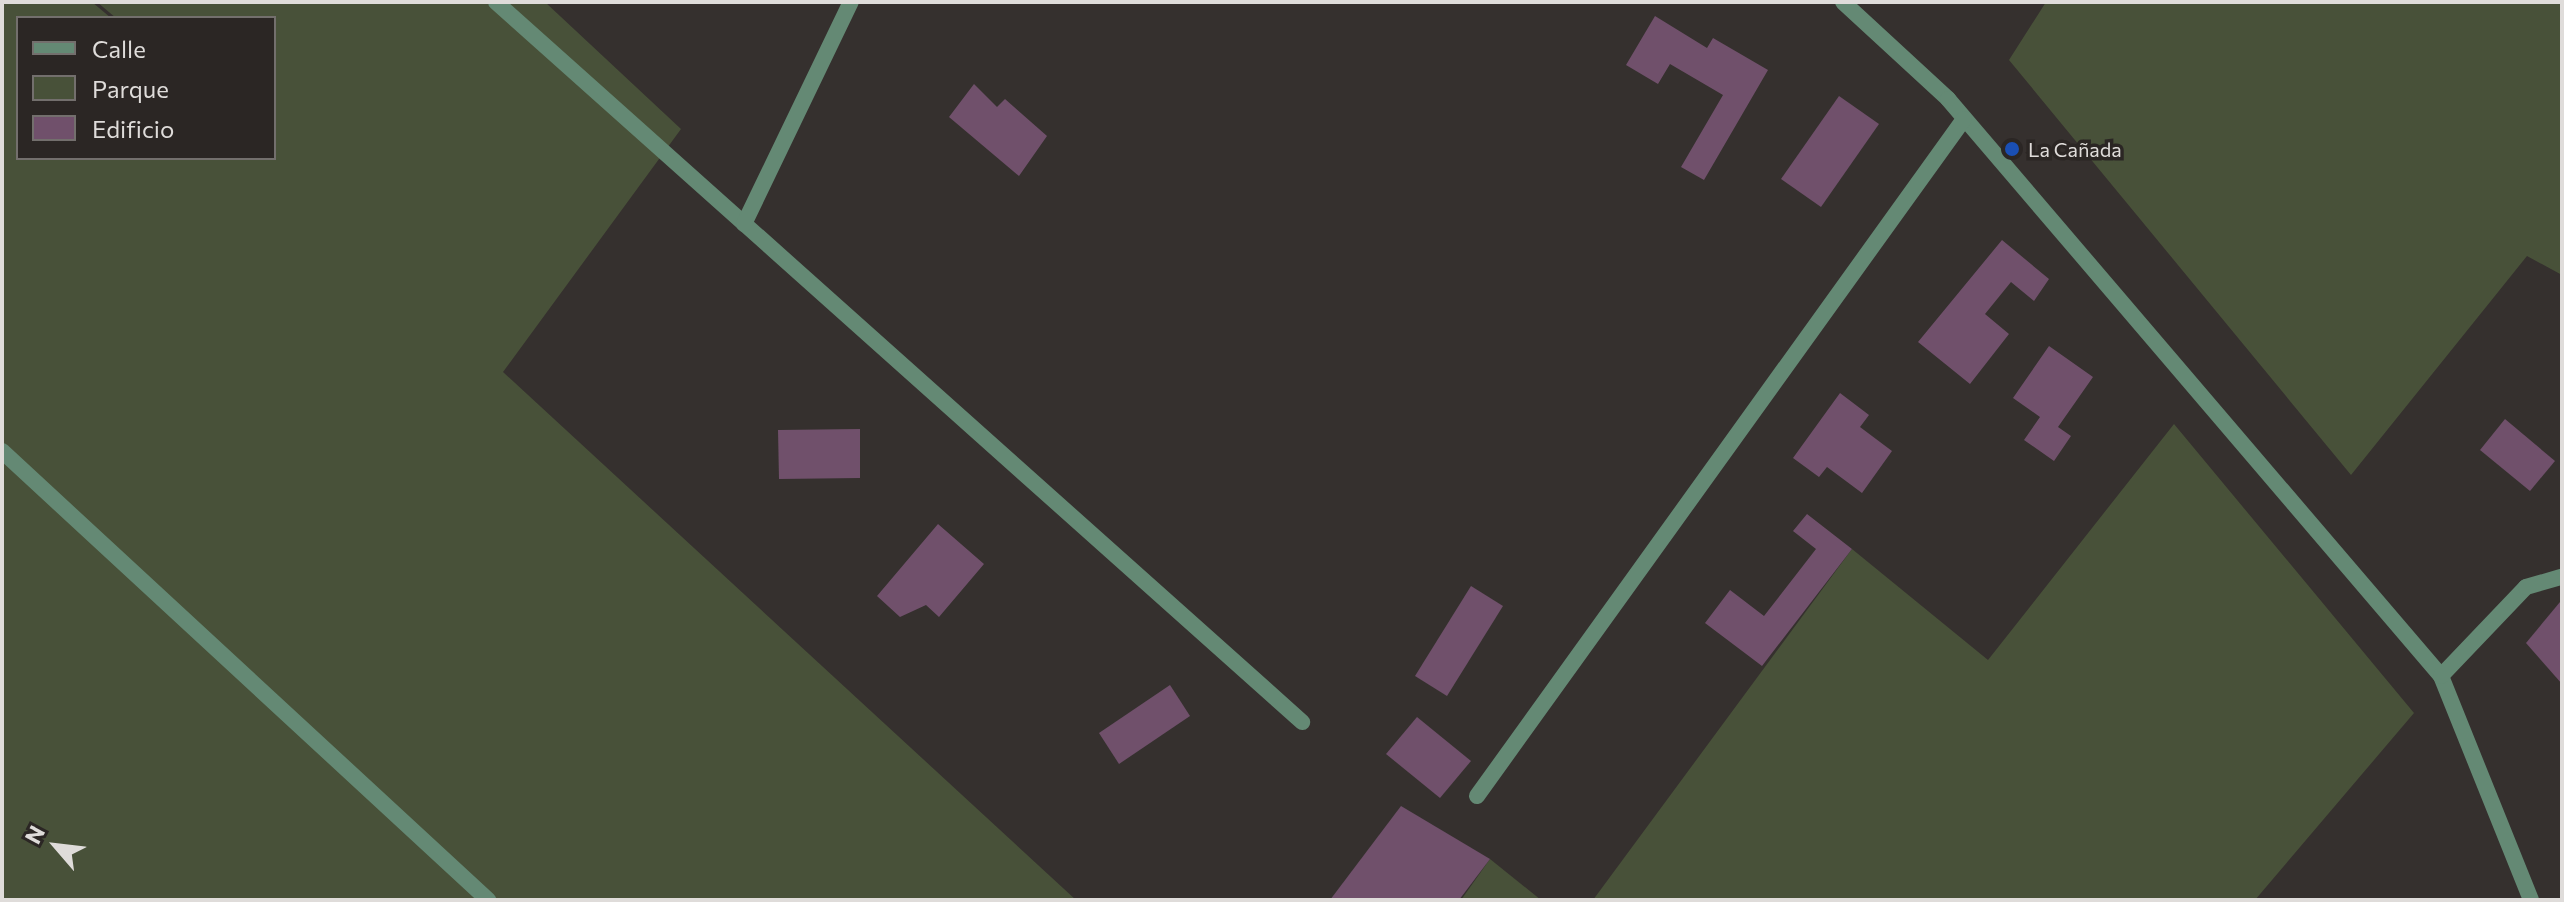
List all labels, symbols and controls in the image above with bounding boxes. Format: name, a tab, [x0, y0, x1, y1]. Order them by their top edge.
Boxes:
legend	[16, 16, 276, 160]
text: Calle	[92, 34, 146, 63]
text: Parque	[92, 74, 169, 103]
text: Edificio	[92, 114, 174, 143]
place label: La Cañada	[2028, 137, 2122, 161]
marker: La Cañada	[2003, 140, 2021, 158]
north arrow	[16, 806, 96, 886]
text: N	[19, 821, 50, 848]

